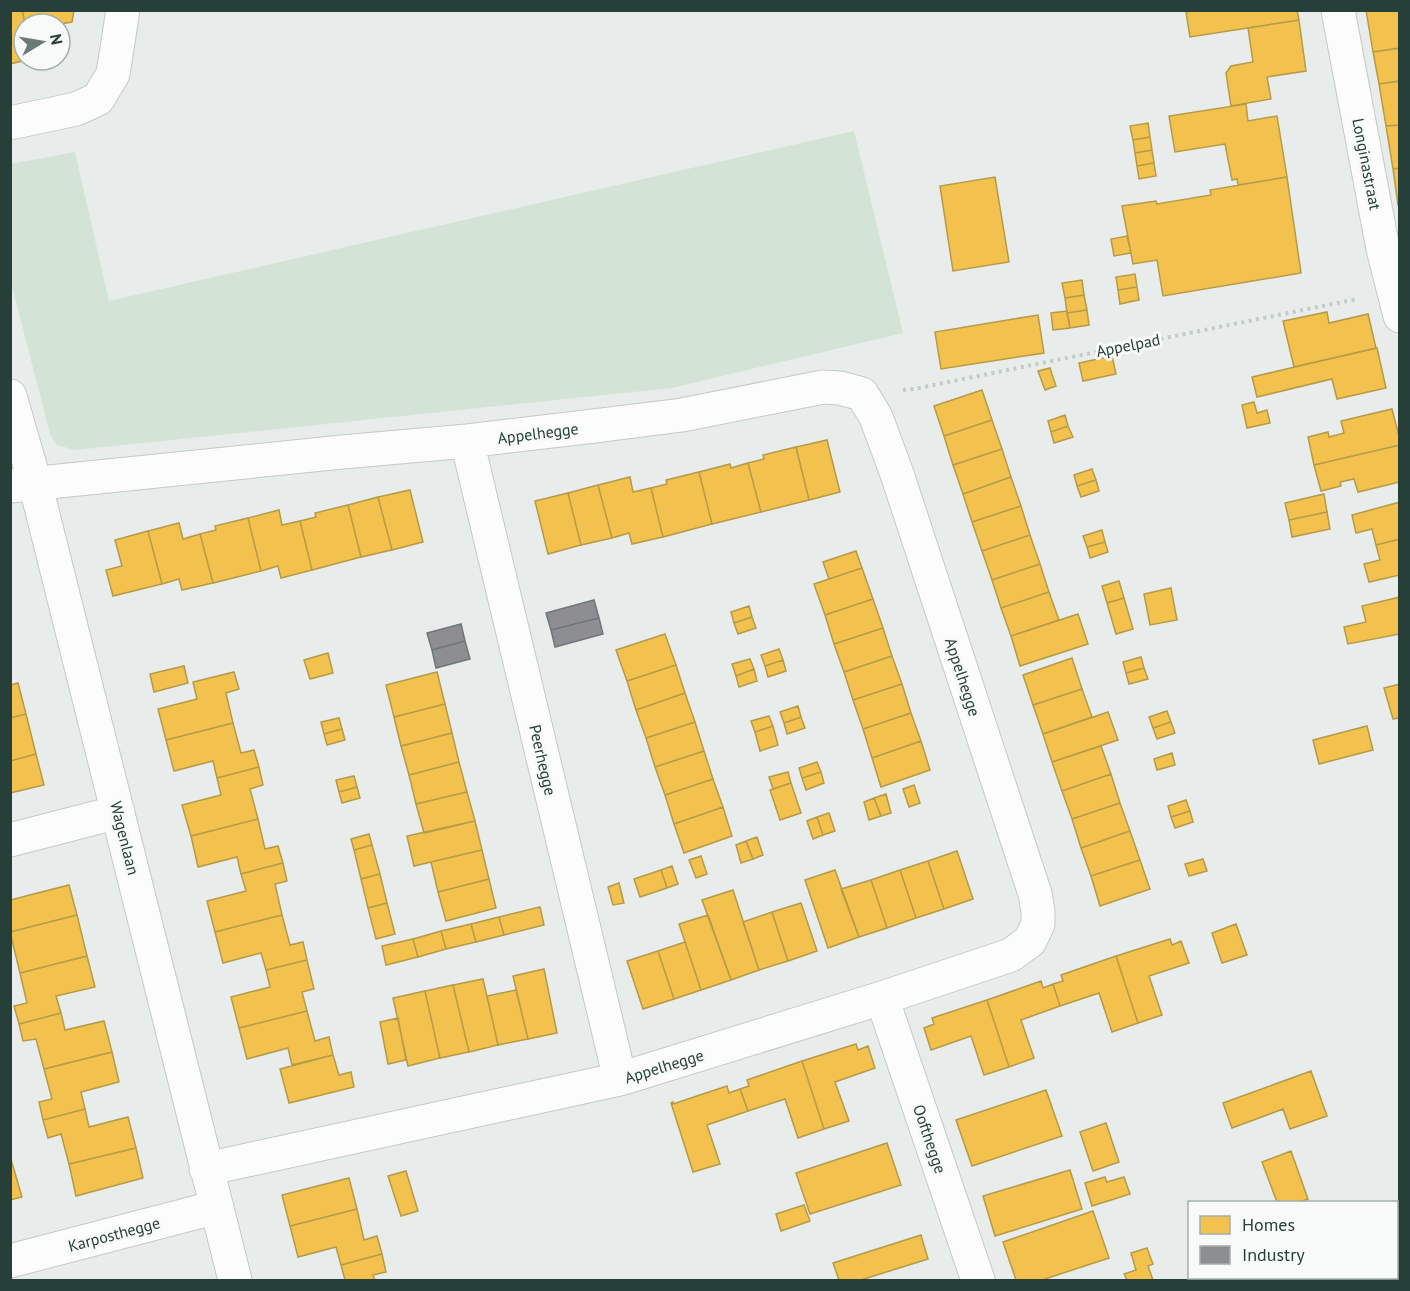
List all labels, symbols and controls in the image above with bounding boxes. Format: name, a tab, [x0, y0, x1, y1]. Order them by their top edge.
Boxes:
north arrow	[12, 12, 72, 72]
text: N	[46, 32, 68, 46]
street label: Longinastraat	[1348, 116, 1386, 212]
street label: Appelpad	[1094, 329, 1162, 361]
street label: Appelhegge	[496, 418, 580, 448]
street label: Appelhegge	[941, 635, 985, 719]
street label: Peerhegge	[525, 723, 561, 797]
street label: Wagenlaan	[106, 799, 144, 877]
street label: Appelhegge	[622, 1045, 706, 1087]
street label: Oofthegge	[909, 1102, 951, 1176]
legend	[1188, 1201, 1398, 1279]
street label: Karposthegge	[66, 1212, 162, 1256]
text: Homes	[1242, 1213, 1295, 1236]
text: Industry	[1242, 1243, 1305, 1266]

